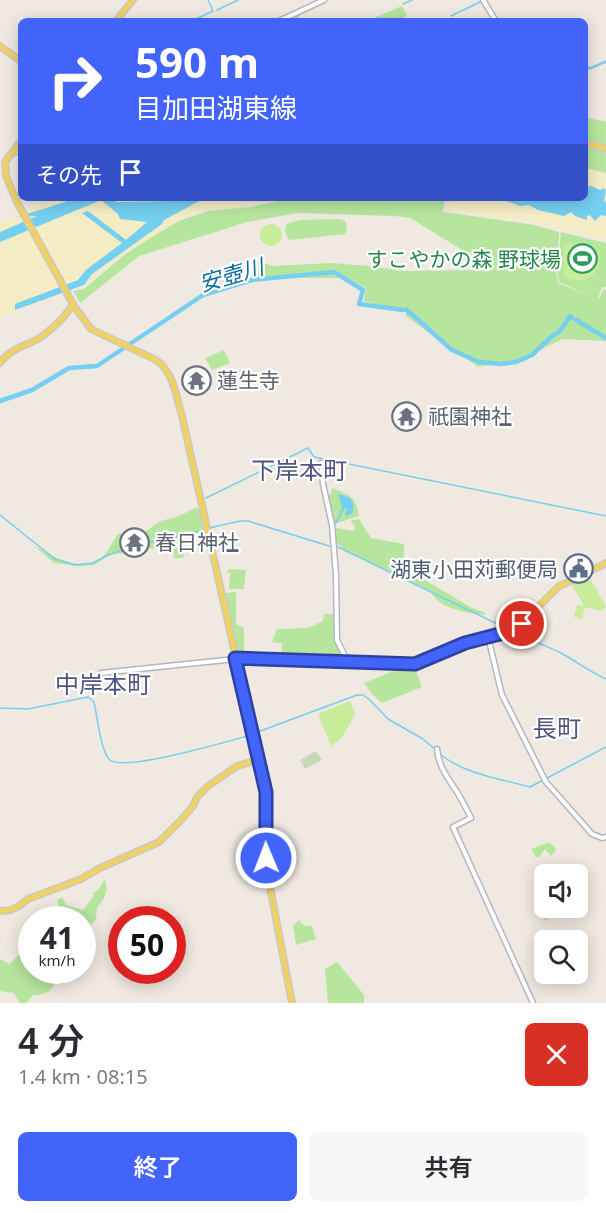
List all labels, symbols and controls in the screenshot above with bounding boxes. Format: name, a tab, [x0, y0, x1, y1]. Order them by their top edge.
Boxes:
text: 590 m	[135, 33, 259, 90]
icon: right	[36, 42, 114, 120]
text: 目加田湖東線	[135, 89, 297, 126]
icon: arrive	[114, 156, 147, 189]
text: その先	[36, 159, 102, 189]
sports icon: すこやかの森 野球場	[566, 243, 598, 275]
place label: すこやかの森 野球場	[367, 245, 561, 273]
water label: 安壺川	[195, 250, 269, 298]
temple icon: 蓮生寺	[180, 364, 212, 396]
place label: 蓮生寺	[217, 366, 280, 394]
temple icon: 祇園神社	[391, 400, 423, 432]
place label: 祇園神社	[428, 402, 512, 430]
district label: 下岸本町	[251, 453, 347, 486]
temple icon: 春日神社	[118, 526, 150, 558]
place label: 春日神社	[155, 528, 239, 556]
public building icon: 湖東小田苅郵便局	[563, 553, 595, 585]
place label: 湖東小田苅郵便局	[390, 555, 558, 583]
pin	[496, 598, 547, 649]
icon: arrive	[505, 607, 538, 640]
district label: 中岸本町	[55, 667, 151, 700]
district label: 長町	[533, 711, 581, 744]
position arrow	[234, 826, 298, 890]
map controls	[534, 864, 588, 984]
button: sound	[534, 864, 588, 918]
speed limit sign: 50	[108, 906, 186, 984]
text: 41	[40, 917, 74, 958]
button: search	[534, 930, 588, 984]
text: km/h	[39, 950, 75, 970]
text: 4 分	[18, 1016, 84, 1065]
button: close	[525, 1023, 588, 1086]
text: 1.4 km · 08:15	[18, 1063, 148, 1090]
button: 終了	[18, 1132, 297, 1201]
button: 共有	[309, 1132, 588, 1201]

